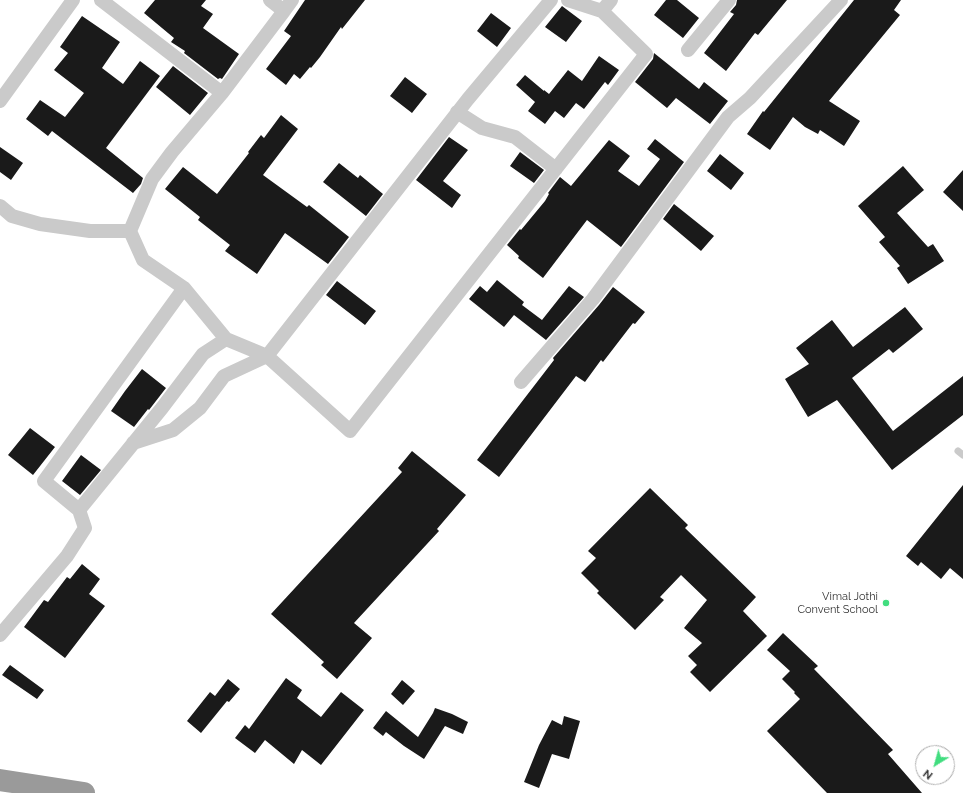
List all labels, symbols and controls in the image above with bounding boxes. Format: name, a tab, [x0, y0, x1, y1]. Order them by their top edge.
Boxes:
place label: Vimal Jothi Convent School	[797, 590, 878, 616]
marker: Vimal Jothi Convent School	[881, 598, 891, 608]
north arrow	[915, 745, 955, 785]
text: N	[921, 766, 935, 782]

